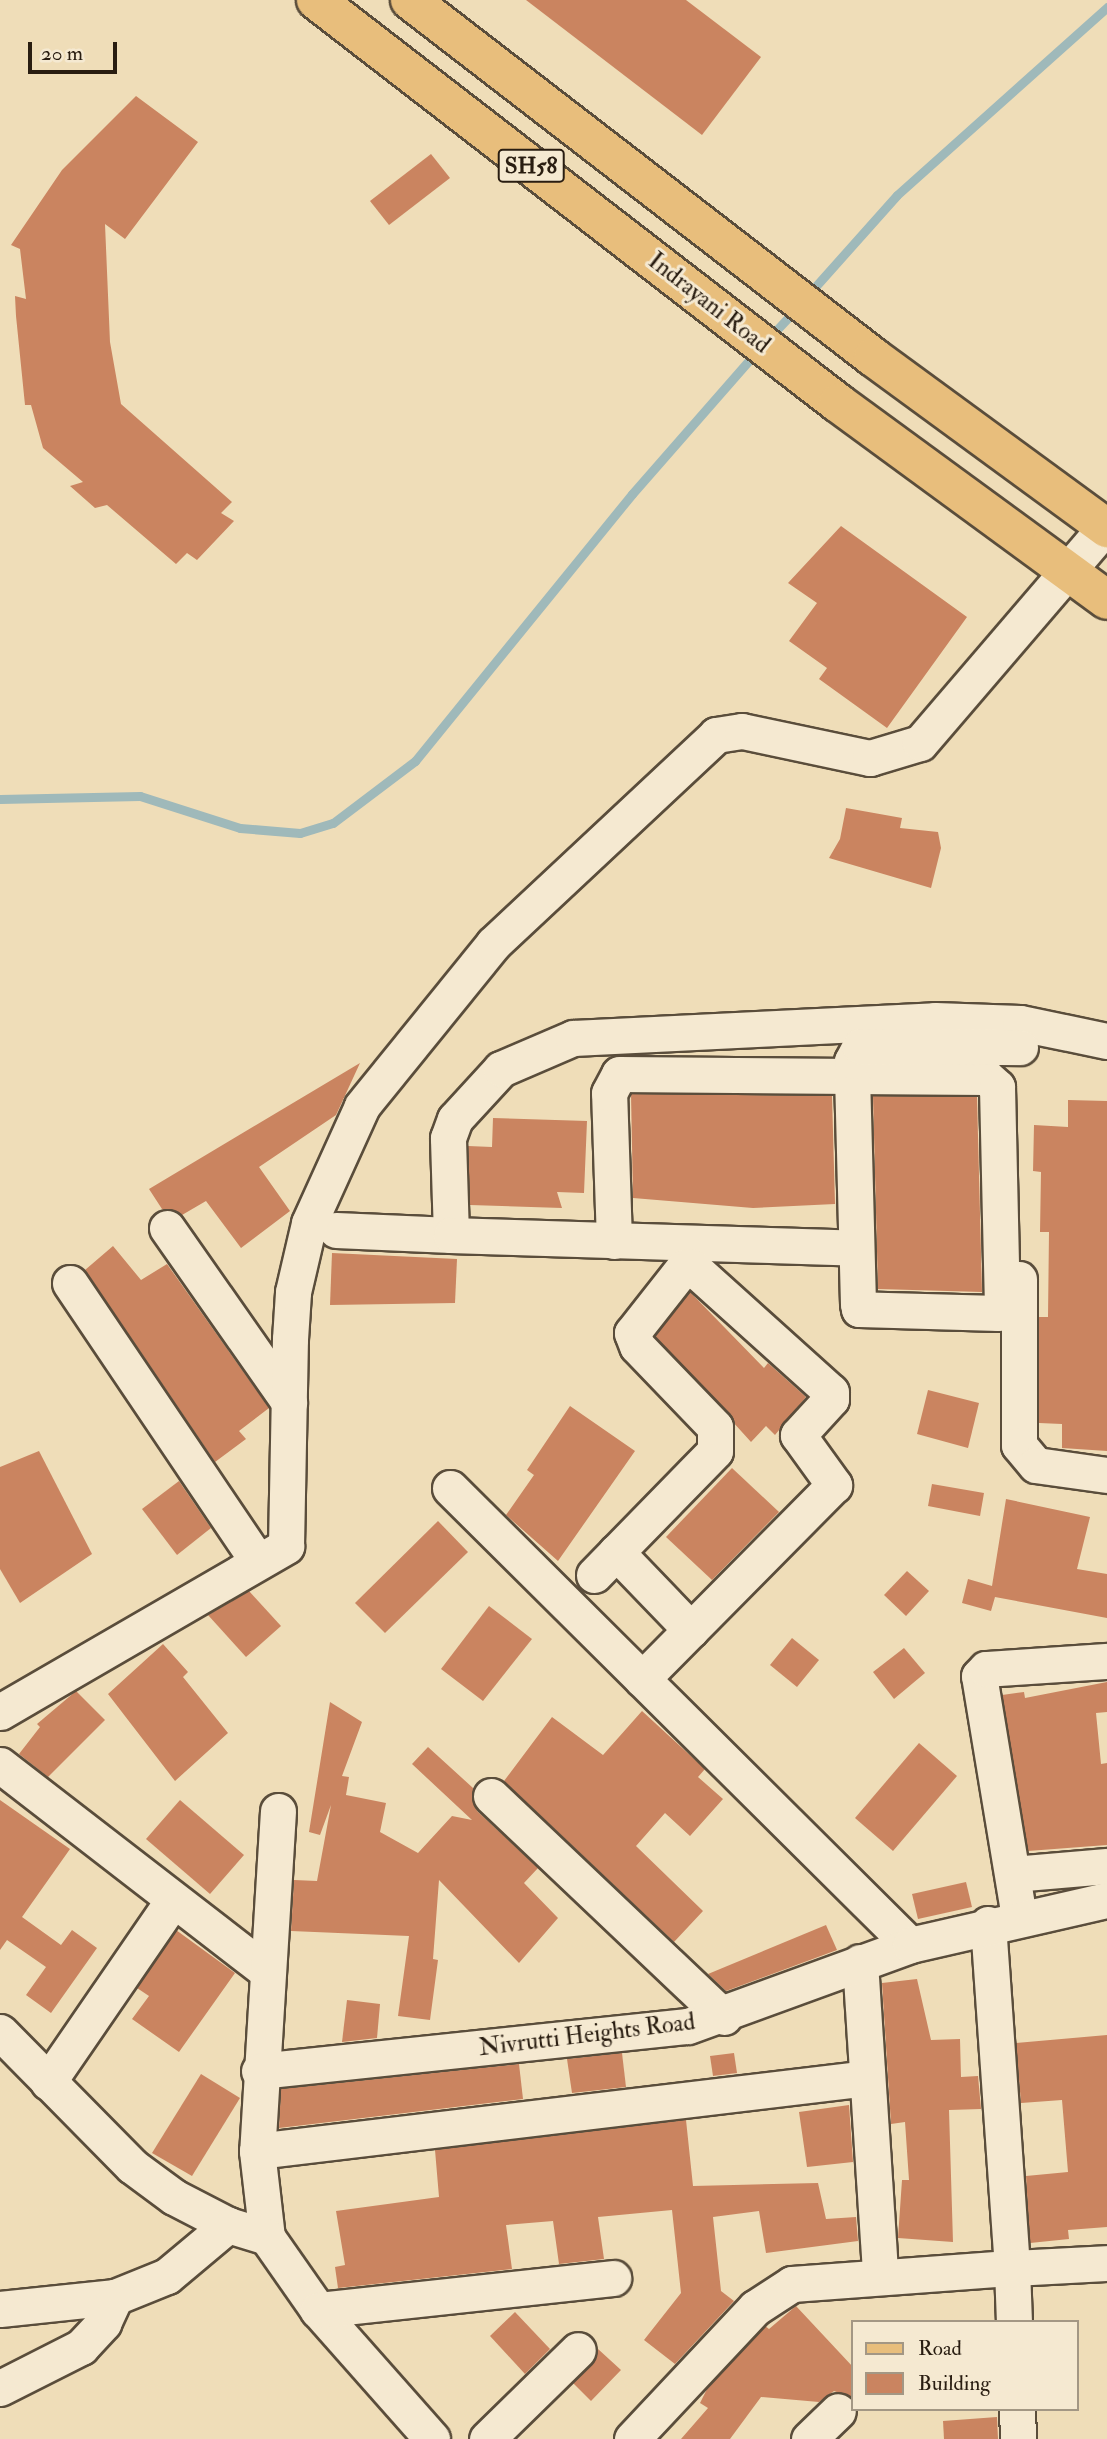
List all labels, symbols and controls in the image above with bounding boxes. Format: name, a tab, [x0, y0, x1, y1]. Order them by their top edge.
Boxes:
scale bar	[32, 28, 121, 72]
text: 20 m	[41, 40, 83, 67]
road number: SH58	[496, 146, 566, 186]
street label: Indrayani Road	[642, 246, 776, 360]
street label: Nivrutti Heights Road	[477, 2007, 697, 2063]
legend	[852, 2320, 1079, 2411]
text: Road	[918, 2335, 962, 2362]
text: Building	[918, 2370, 991, 2397]

